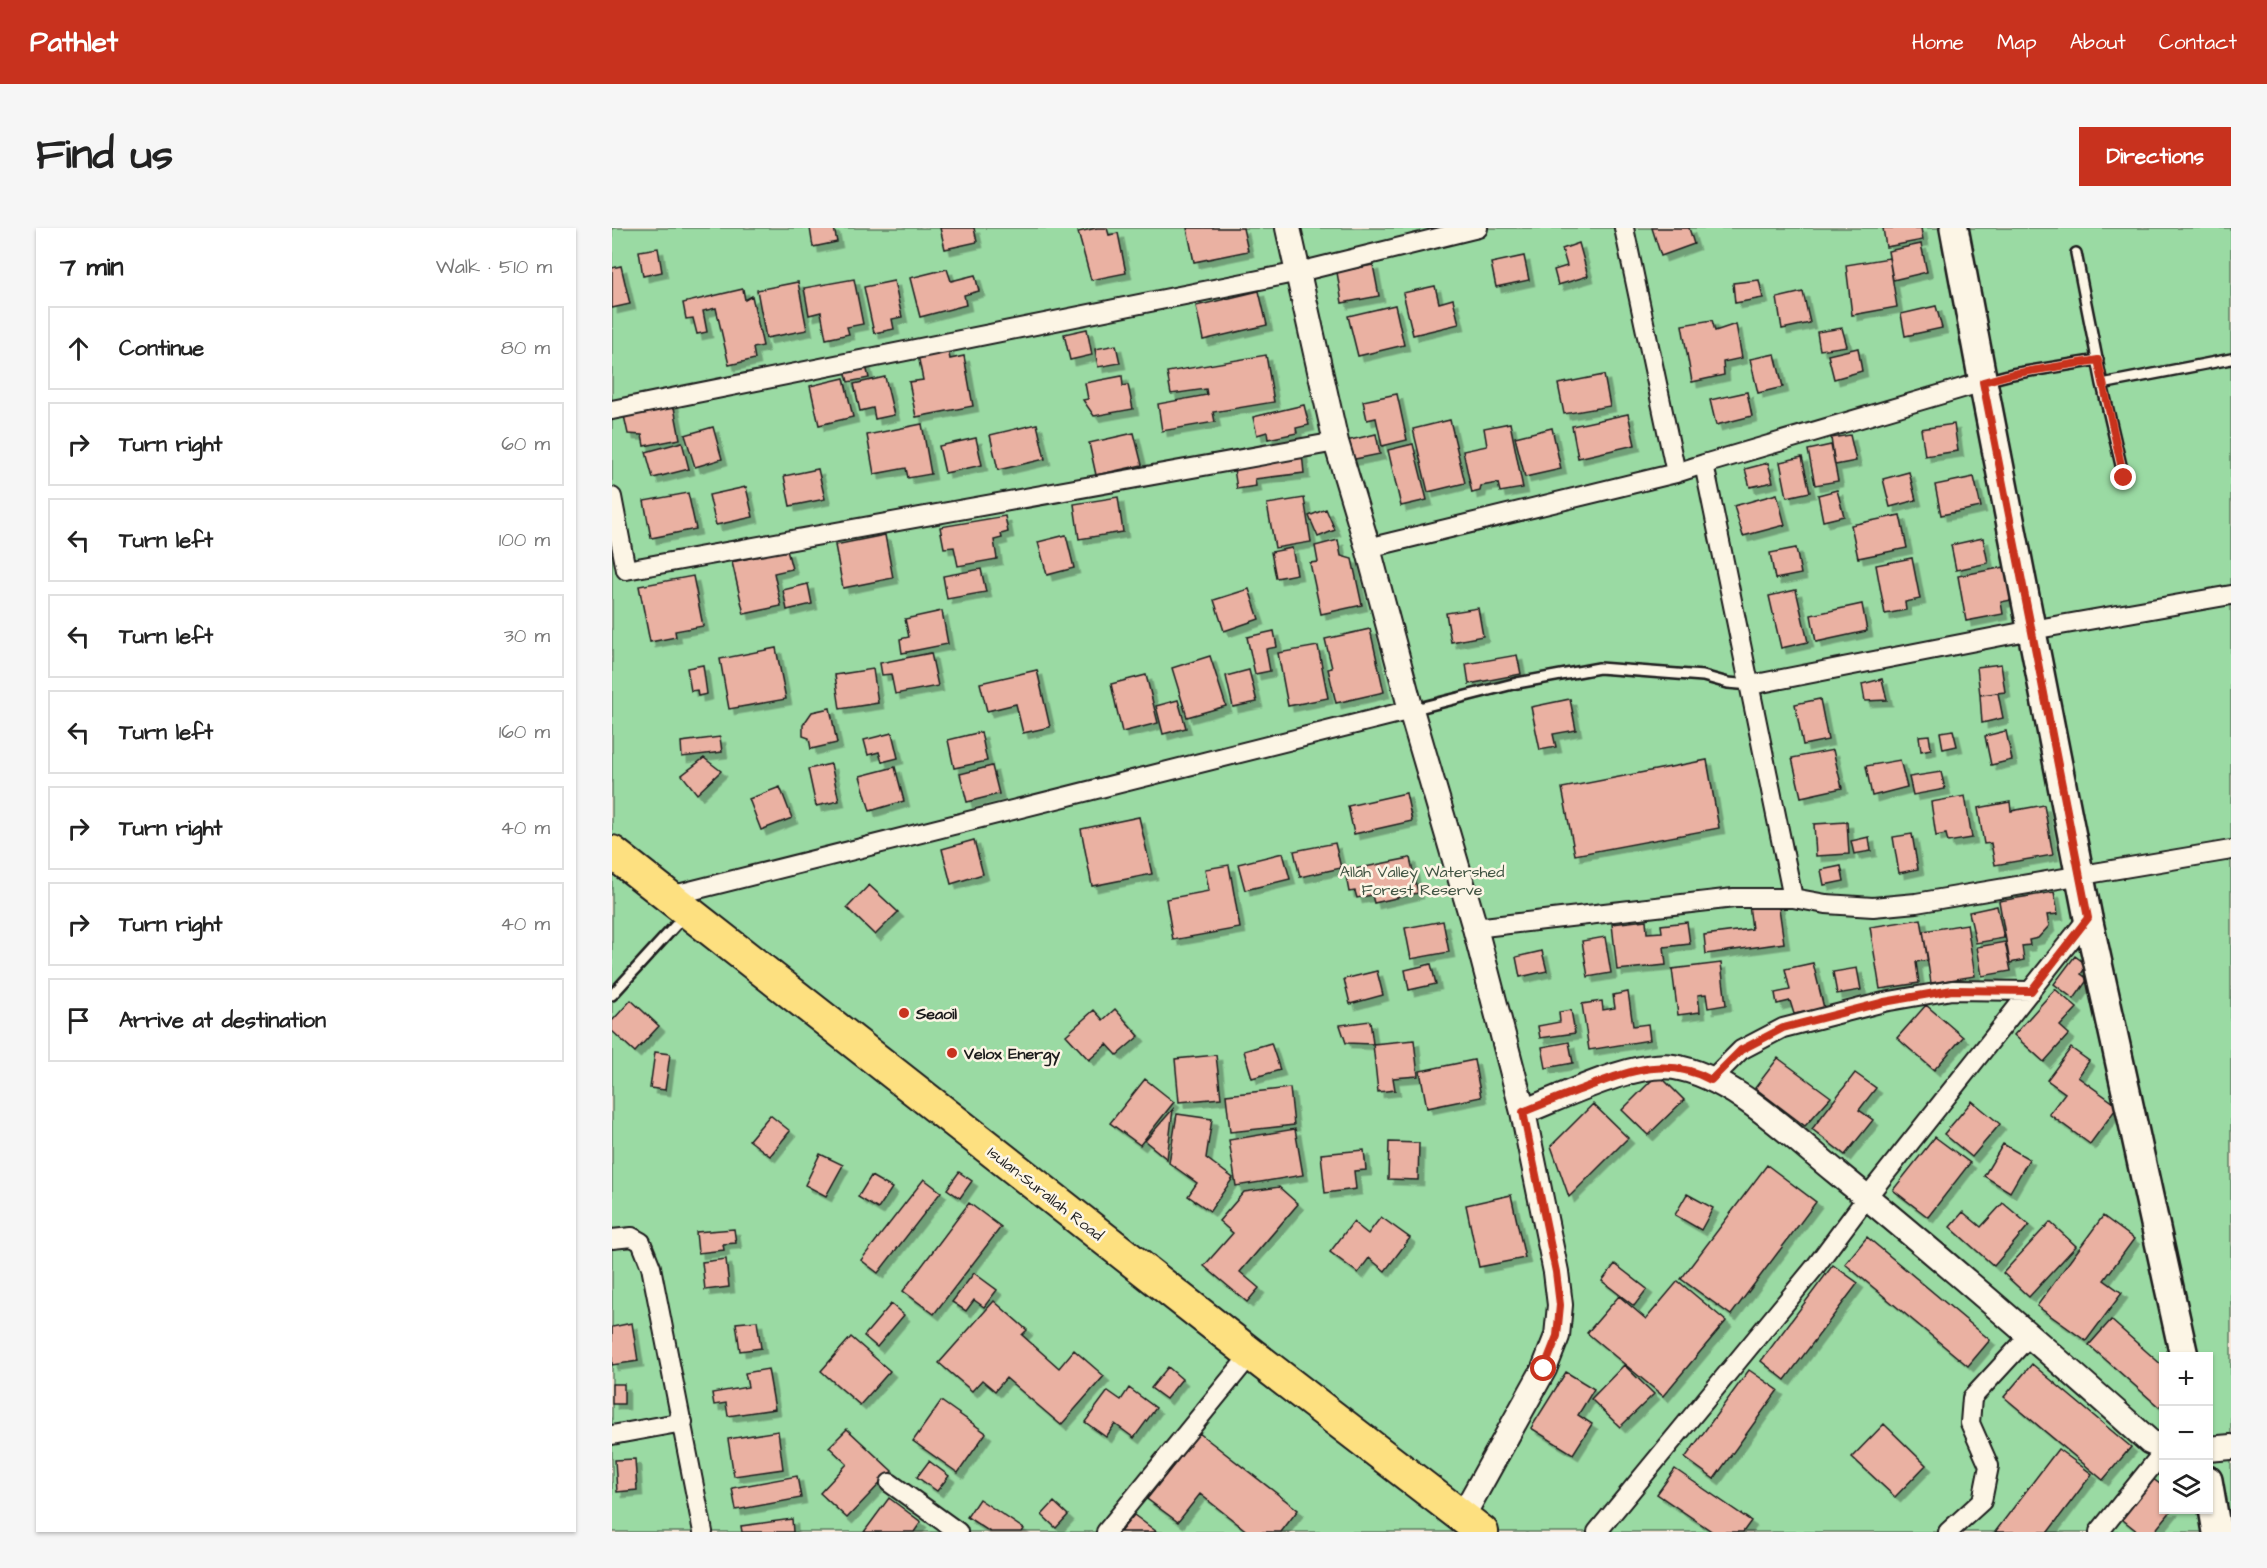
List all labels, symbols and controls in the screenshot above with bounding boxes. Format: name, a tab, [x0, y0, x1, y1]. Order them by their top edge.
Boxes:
text: Pathlet	[30, 23, 118, 62]
text: Home	[1912, 28, 1964, 57]
text: Map	[1997, 28, 2037, 57]
text: About	[2070, 28, 2126, 57]
text: Contact	[2159, 28, 2237, 57]
text: Find us	[36, 127, 173, 185]
button: Directions	[2079, 127, 2231, 186]
text: 7 min	[60, 249, 124, 285]
text: Walk · 510 m	[436, 253, 552, 281]
icon: ahead	[62, 332, 95, 365]
text: Continue	[119, 333, 204, 364]
text: 80 m	[501, 334, 550, 362]
icon: right	[62, 428, 95, 461]
text: Turn right	[119, 429, 222, 460]
text: 60 m	[501, 430, 550, 458]
route end	[2110, 464, 2136, 490]
icon: left	[62, 524, 95, 557]
text: Turn left	[119, 525, 213, 556]
text: 100 m	[499, 526, 550, 554]
icon: left	[62, 620, 95, 653]
text: Turn left	[119, 621, 213, 652]
text: 30 m	[504, 622, 550, 650]
icon: left	[62, 716, 95, 749]
text: Turn left	[119, 717, 213, 748]
text: 160 m	[499, 718, 550, 746]
icon: right	[62, 812, 95, 845]
text: Turn right	[119, 813, 222, 844]
text: 40 m	[500, 814, 550, 842]
park label: Allah Valley Watershed Forest Reserve	[1340, 861, 1504, 901]
icon: right	[62, 908, 95, 941]
text: Turn right	[119, 909, 222, 940]
text: 40 m	[500, 910, 550, 938]
place label: Seaoil	[915, 1003, 958, 1025]
icon: arrive	[62, 1004, 95, 1037]
text: Arrive at destination	[119, 1005, 326, 1036]
marker: Seaoil	[897, 1006, 911, 1020]
place label: Velox Energy	[963, 1043, 1060, 1067]
marker: Velox Energy	[945, 1046, 959, 1060]
street label: Isulan-Surallah Road	[983, 1141, 1108, 1246]
map controls	[2159, 1352, 2213, 1514]
button: +	[2159, 1352, 2213, 1406]
route start	[1530, 1355, 1556, 1381]
button: −	[2159, 1406, 2213, 1460]
button: layers	[2159, 1460, 2213, 1514]

